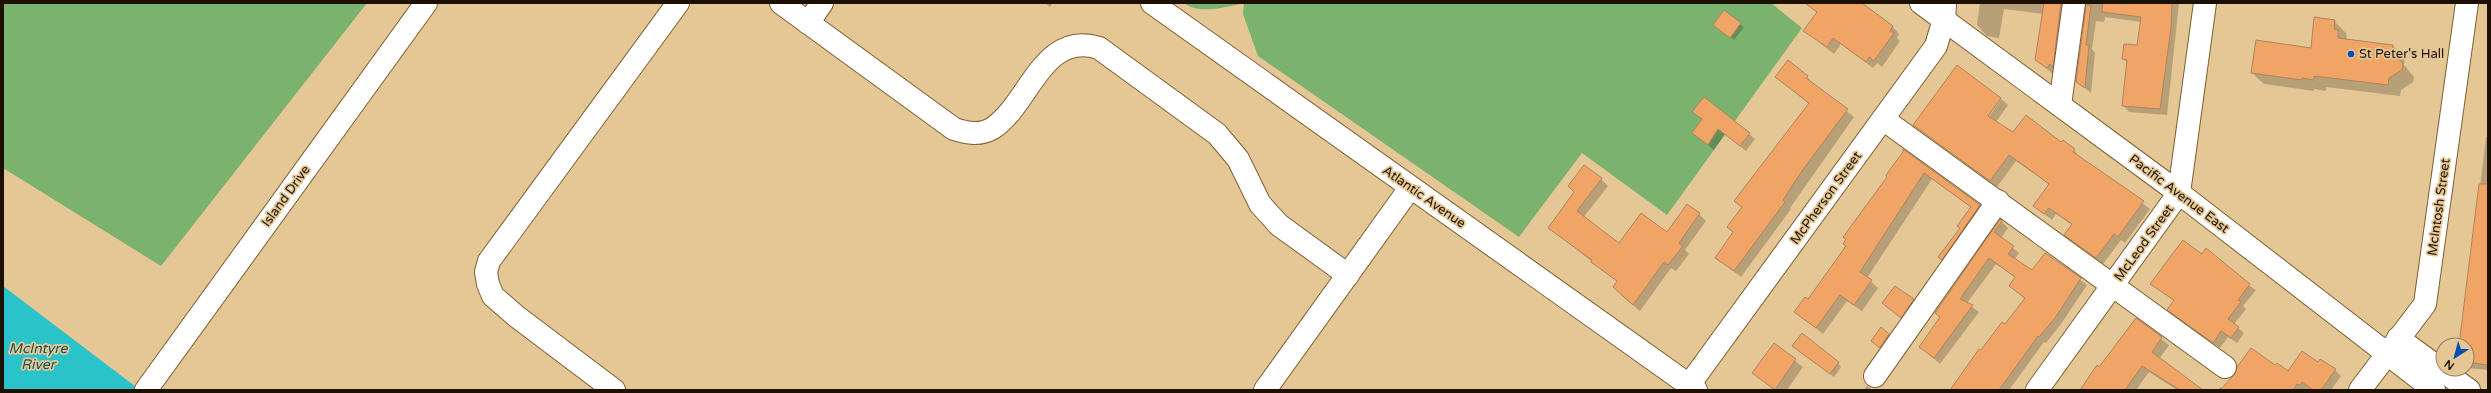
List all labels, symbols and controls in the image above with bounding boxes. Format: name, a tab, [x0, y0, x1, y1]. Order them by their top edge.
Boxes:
place label: St Peter's Hall	[2359, 46, 2444, 62]
marker: St Peter's Hall	[2346, 49, 2356, 59]
street label: McPherson Street	[1787, 148, 1865, 248]
street label: Pacific Avenue East	[2126, 151, 2232, 237]
street label: McIntosh Street	[2424, 157, 2454, 257]
street label: Island Drive	[258, 162, 314, 230]
street label: Atlantic Avenue	[1379, 162, 1469, 232]
street label: McLeod Street	[2111, 202, 2177, 284]
north arrow	[2435, 337, 2475, 377]
water label: McIntyre River	[9, 340, 69, 373]
text: N	[2442, 357, 2457, 373]

